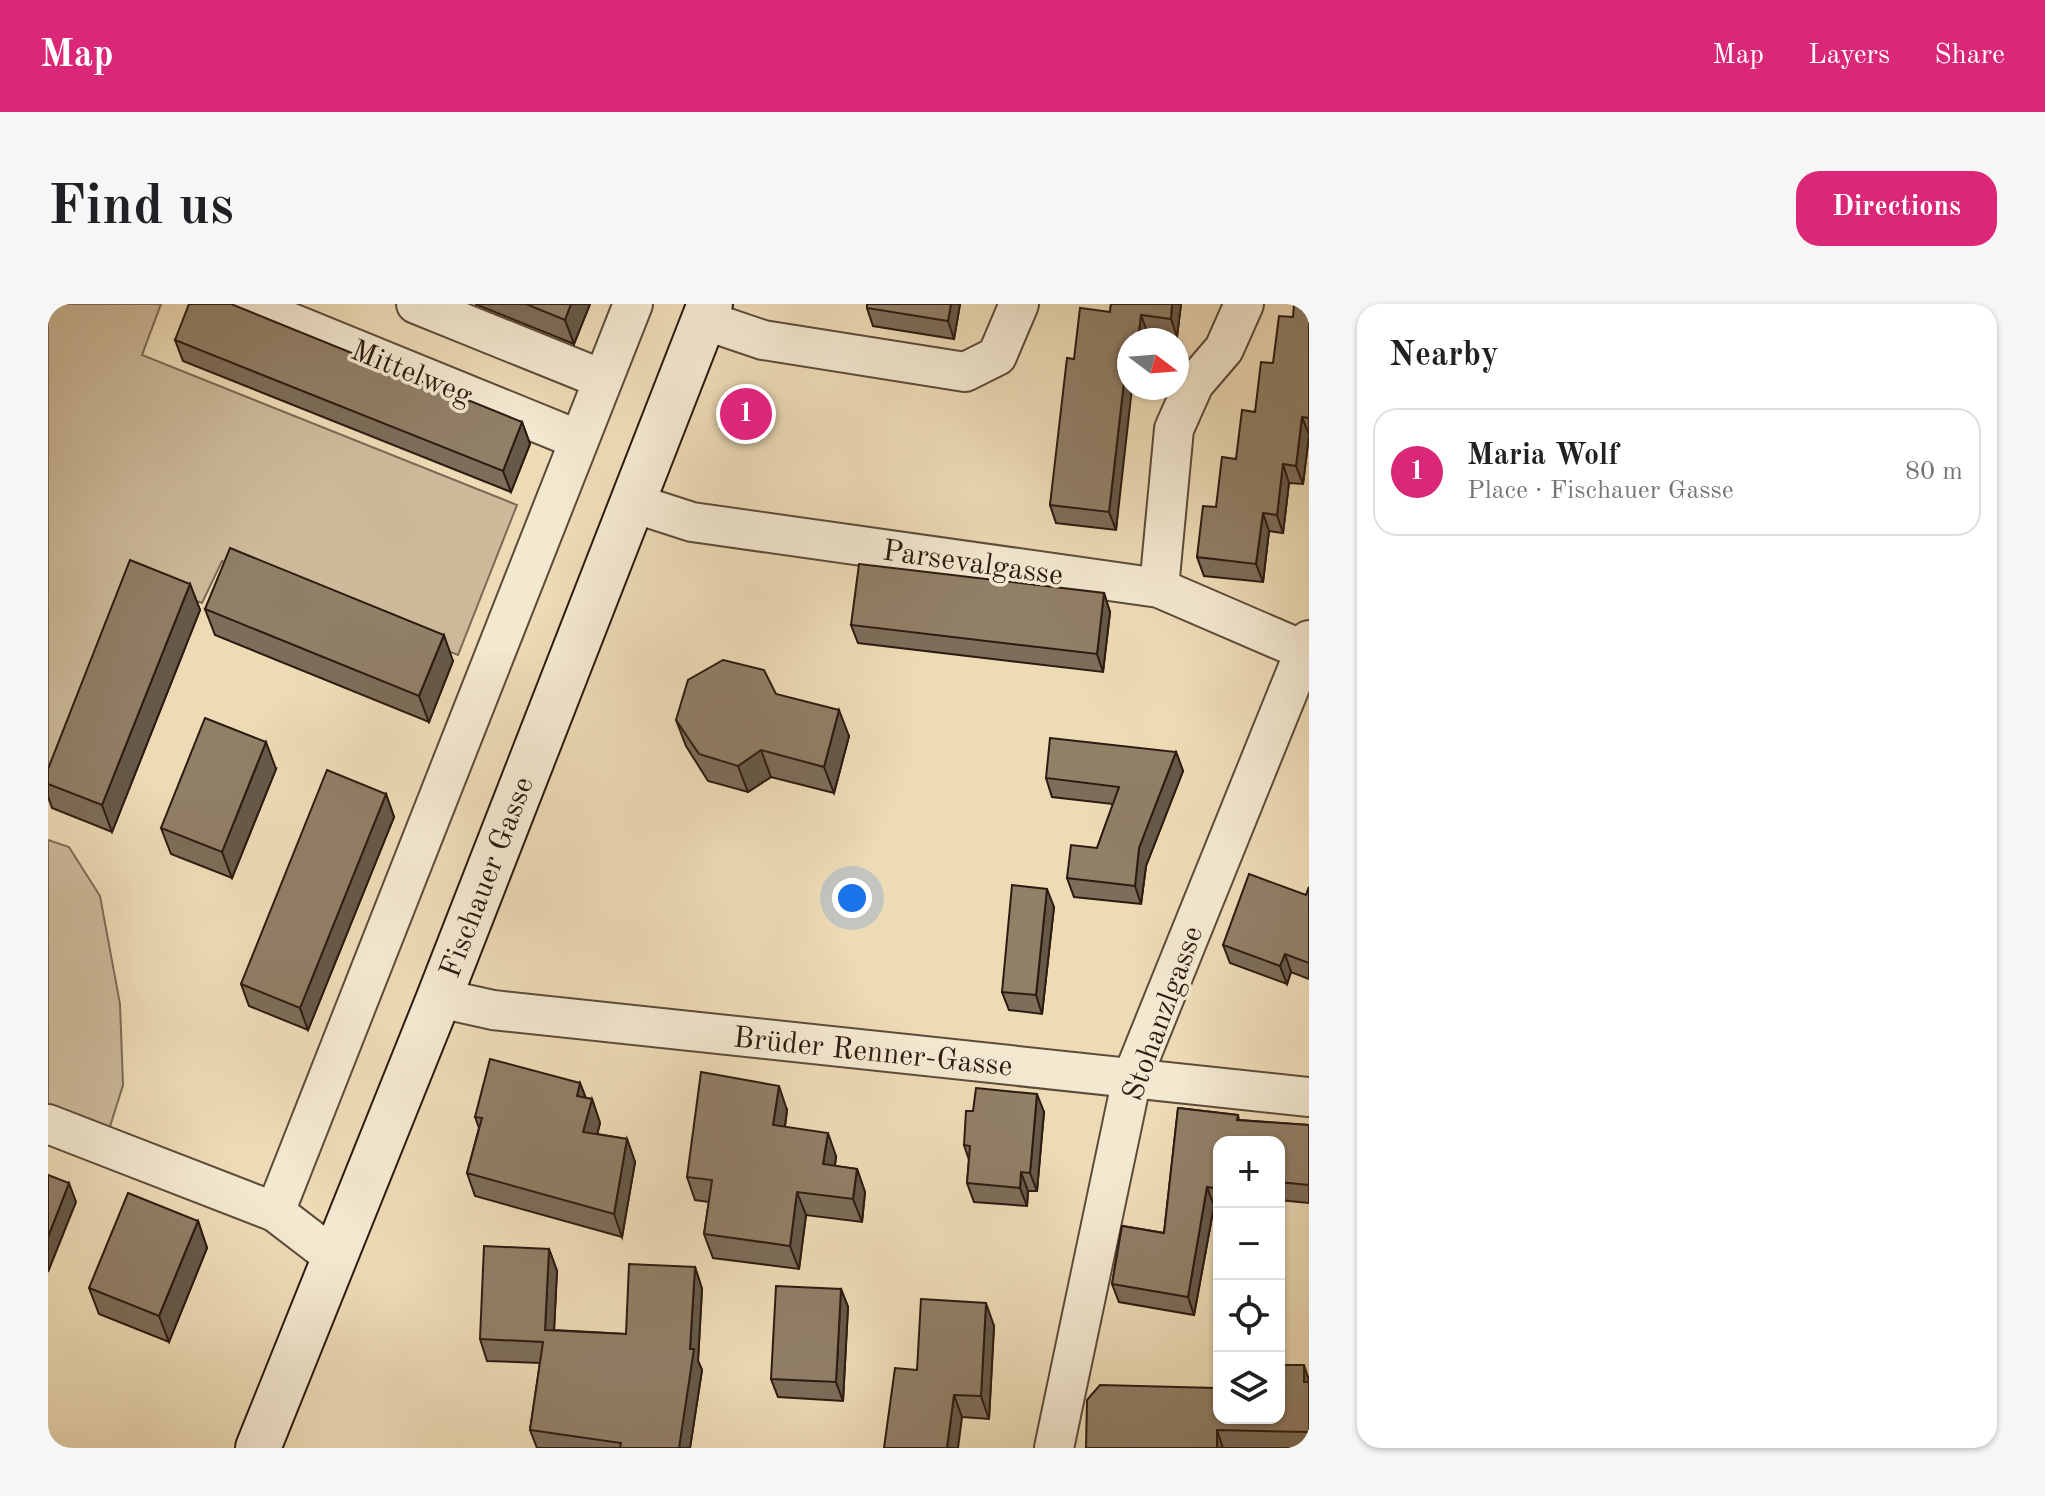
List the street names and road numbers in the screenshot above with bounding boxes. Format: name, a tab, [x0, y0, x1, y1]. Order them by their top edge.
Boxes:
street label: Mittelweg	[346, 336, 476, 412]
street label: Parsevalgasse	[881, 536, 1065, 591]
street label: Fischauer Gasse	[436, 773, 540, 982]
street label: Stohanzlgasse	[1118, 922, 1209, 1105]
street label: Brüder Renner-Gasse	[732, 1023, 1014, 1083]

